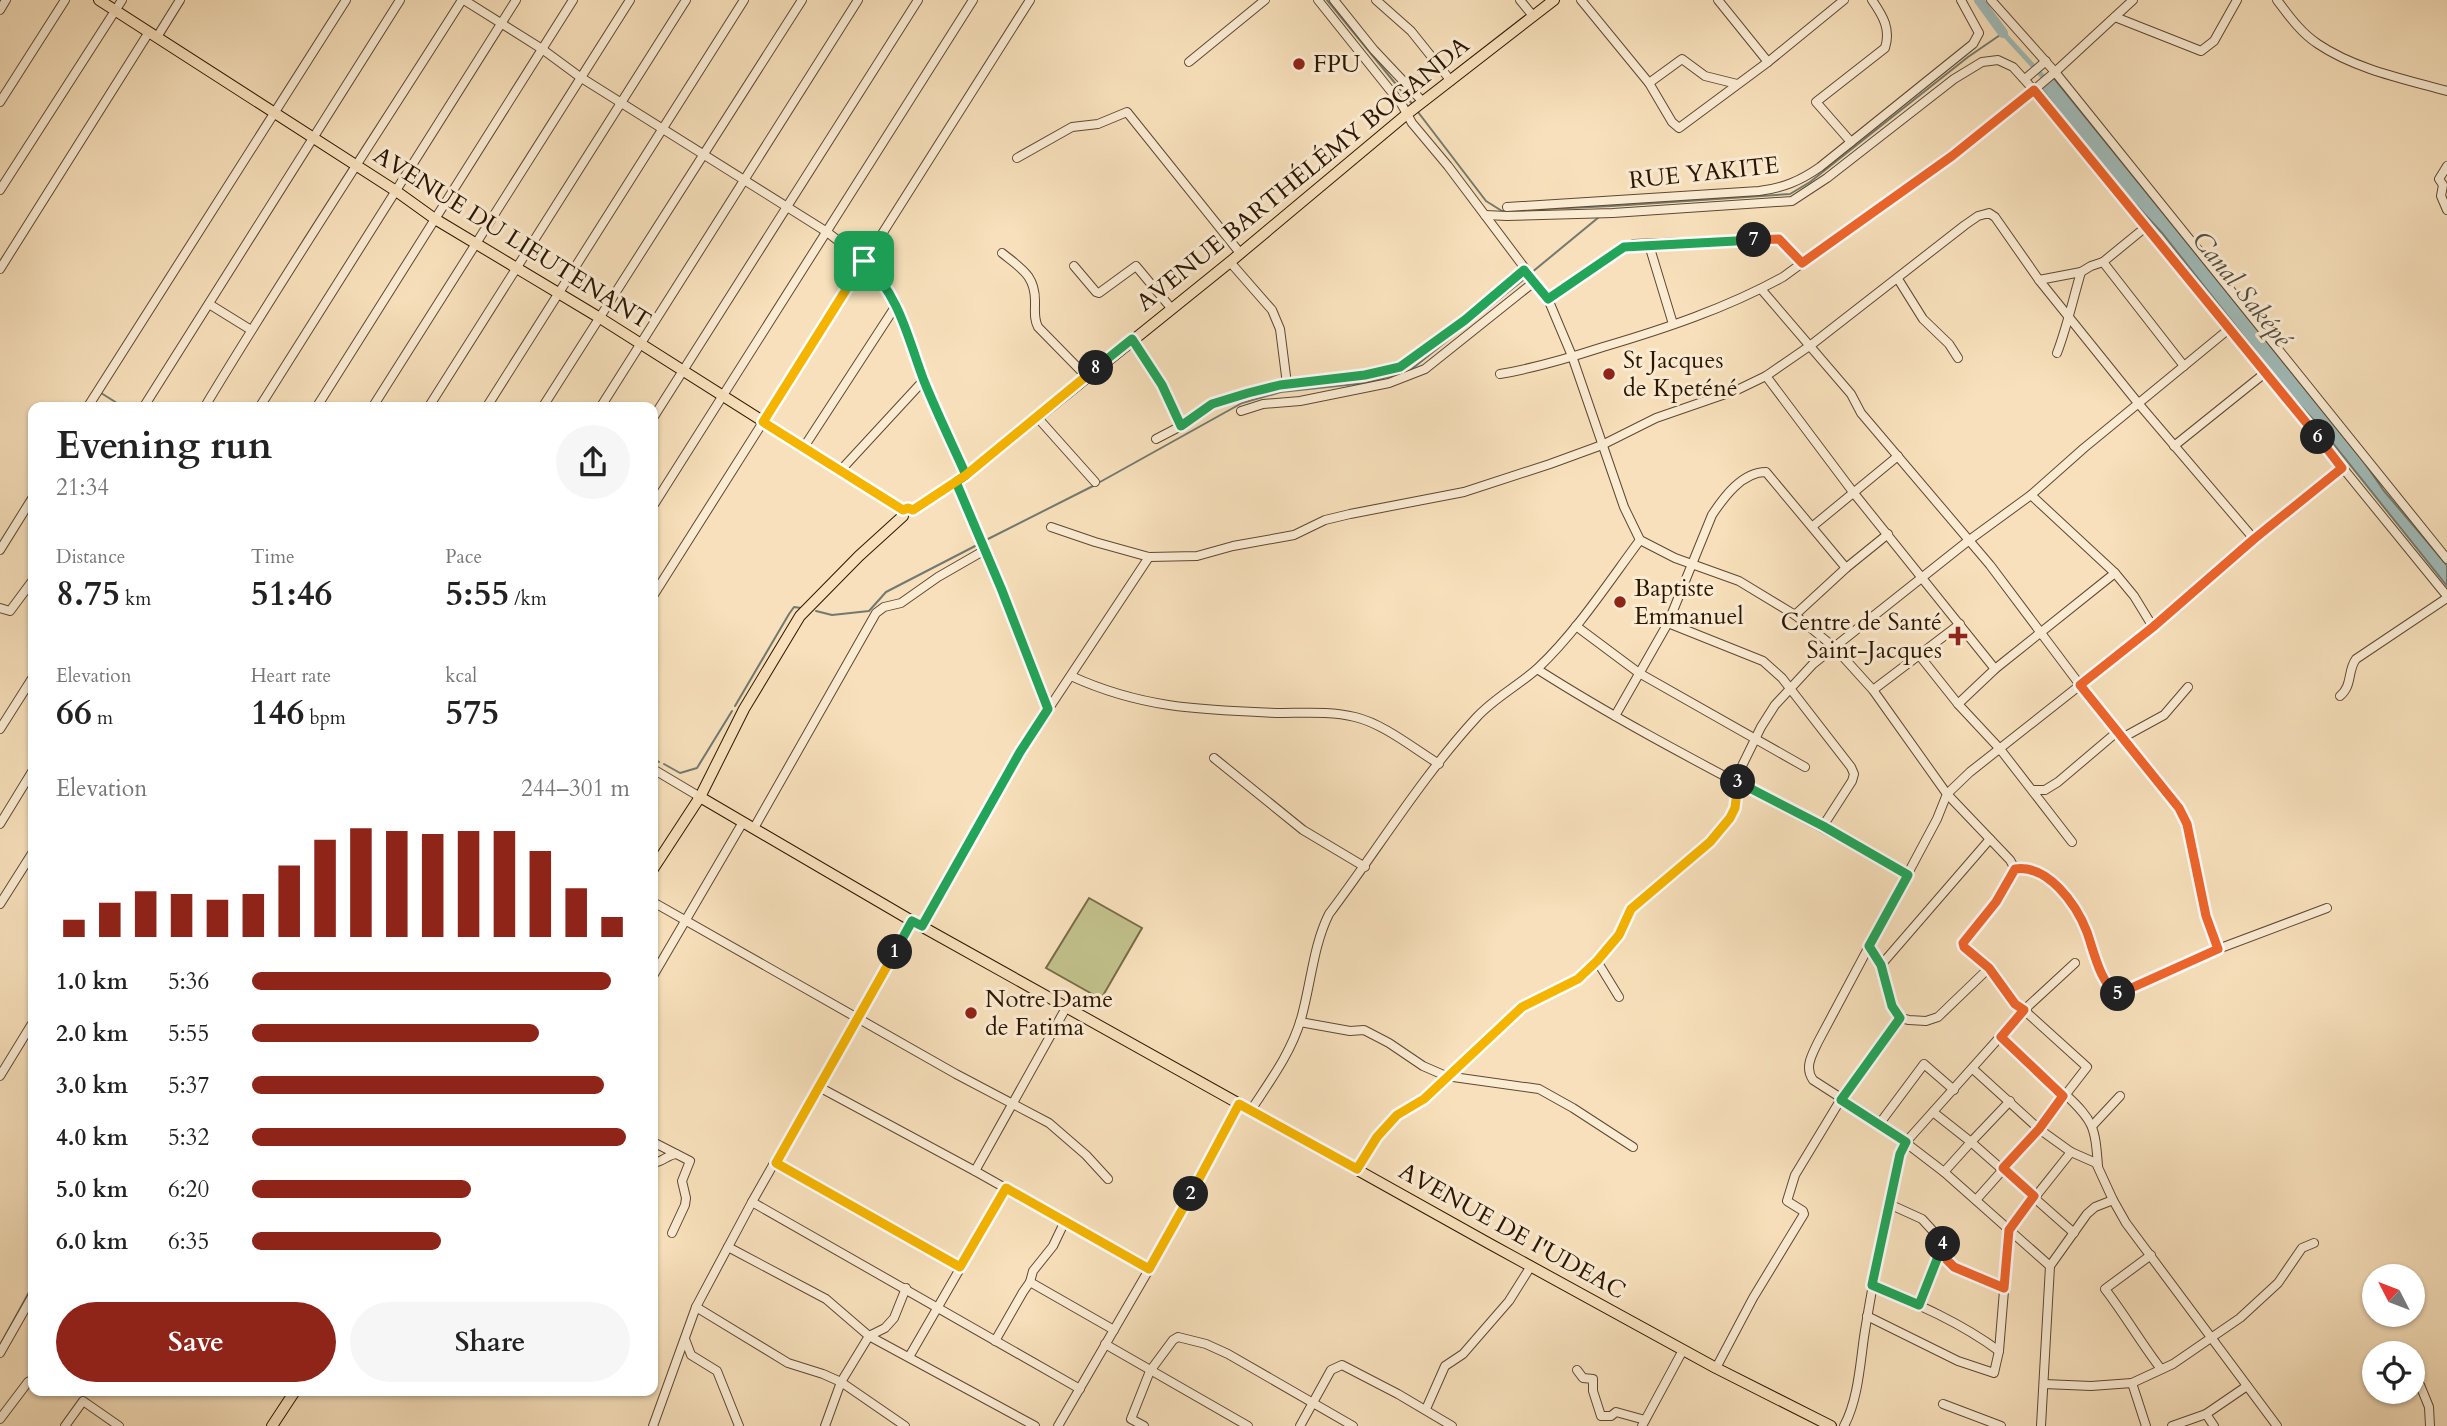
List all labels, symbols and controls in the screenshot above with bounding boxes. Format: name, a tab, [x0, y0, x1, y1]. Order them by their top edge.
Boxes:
street label: AVENUE BARTHÉLÉMY BOGANDA	[1129, 29, 1477, 319]
place label: FPU	[1313, 48, 1361, 81]
marker: FPU	[1291, 56, 1307, 72]
street label: AVENUE DU LIEUTENANT	[367, 139, 657, 337]
street label: RUE YAKITE	[1627, 149, 1781, 197]
pin: 7	[1736, 222, 1772, 258]
water label: Canal Saképé	[2184, 224, 2301, 356]
text: 7	[1749, 226, 1758, 252]
pin	[834, 231, 894, 291]
icon: arrive	[845, 242, 883, 280]
place label: St Jacques de Kpeténé	[1623, 344, 1738, 405]
pin: 8	[1078, 350, 1114, 386]
text: 8	[1091, 354, 1100, 380]
marker: St Jacques de Kpeténé	[1601, 366, 1617, 382]
text: Evening run	[56, 420, 272, 472]
pin: 6	[2300, 420, 2336, 454]
text: 6	[2313, 423, 2322, 449]
button: share	[556, 425, 630, 499]
text: 21:34	[56, 472, 109, 503]
text: Distance	[56, 544, 125, 570]
text: Time	[251, 544, 295, 570]
text: Pace	[445, 544, 482, 570]
text: 8.75	[56, 570, 120, 618]
text: 51:46	[251, 570, 333, 618]
text: 5:55	[445, 570, 509, 618]
place label: Baptiste Emmanuel	[1634, 572, 1744, 633]
text: km	[120, 586, 151, 612]
text: /km	[509, 586, 547, 612]
marker: Baptiste Emmanuel	[1612, 594, 1628, 610]
place label: Centre de Santé Saint-Jacques	[1781, 606, 1942, 667]
marker: Centre de Santé Saint-Jacques	[1948, 626, 1968, 646]
text: Elevation	[56, 663, 131, 689]
text: Heart rate	[251, 663, 331, 689]
text: kcal	[445, 663, 477, 689]
text: 66	[56, 689, 92, 737]
text: 146	[251, 689, 304, 737]
text: 575	[445, 689, 499, 737]
text: m	[92, 705, 113, 731]
text: bpm	[304, 705, 346, 731]
pin: 3	[1720, 764, 1756, 800]
text: 3	[1733, 768, 1742, 794]
text: Elevation	[56, 773, 147, 804]
text: 244–301 m	[521, 773, 630, 804]
pin: 1	[878, 934, 912, 970]
text: 1	[890, 938, 899, 964]
text: 1.0 km	[56, 966, 128, 997]
text: 5:36	[168, 966, 209, 997]
pin: 5	[2100, 976, 2136, 1012]
text: 5	[2113, 980, 2122, 1006]
place label: Notre Dame de Fatima	[985, 983, 1113, 1044]
marker: Notre Dame de Fatima	[963, 1005, 979, 1021]
text: 2.0 km	[56, 1018, 128, 1049]
text: 5:55	[168, 1018, 209, 1049]
text: 3.0 km	[56, 1070, 128, 1101]
text: 5:37	[168, 1070, 209, 1101]
text: 4.0 km	[56, 1122, 128, 1153]
text: 5:32	[168, 1122, 209, 1153]
street label: AVENUE DE I'UDEAC	[1393, 1155, 1631, 1307]
text: 5.0 km	[56, 1174, 128, 1205]
text: 6:20	[168, 1174, 209, 1205]
pin: 2	[1174, 1176, 1208, 1212]
text: 2	[1186, 1180, 1195, 1206]
text: 6.0 km	[56, 1226, 128, 1257]
text: 6:35	[168, 1226, 209, 1257]
pin: 4	[1926, 1226, 1960, 1262]
text: 4	[1938, 1230, 1947, 1256]
north arrow	[2362, 1264, 2426, 1326]
map controls	[2362, 1264, 2425, 1404]
button: Save	[56, 1302, 336, 1382]
button: Share	[350, 1302, 630, 1382]
button: locate	[2362, 1341, 2425, 1404]

